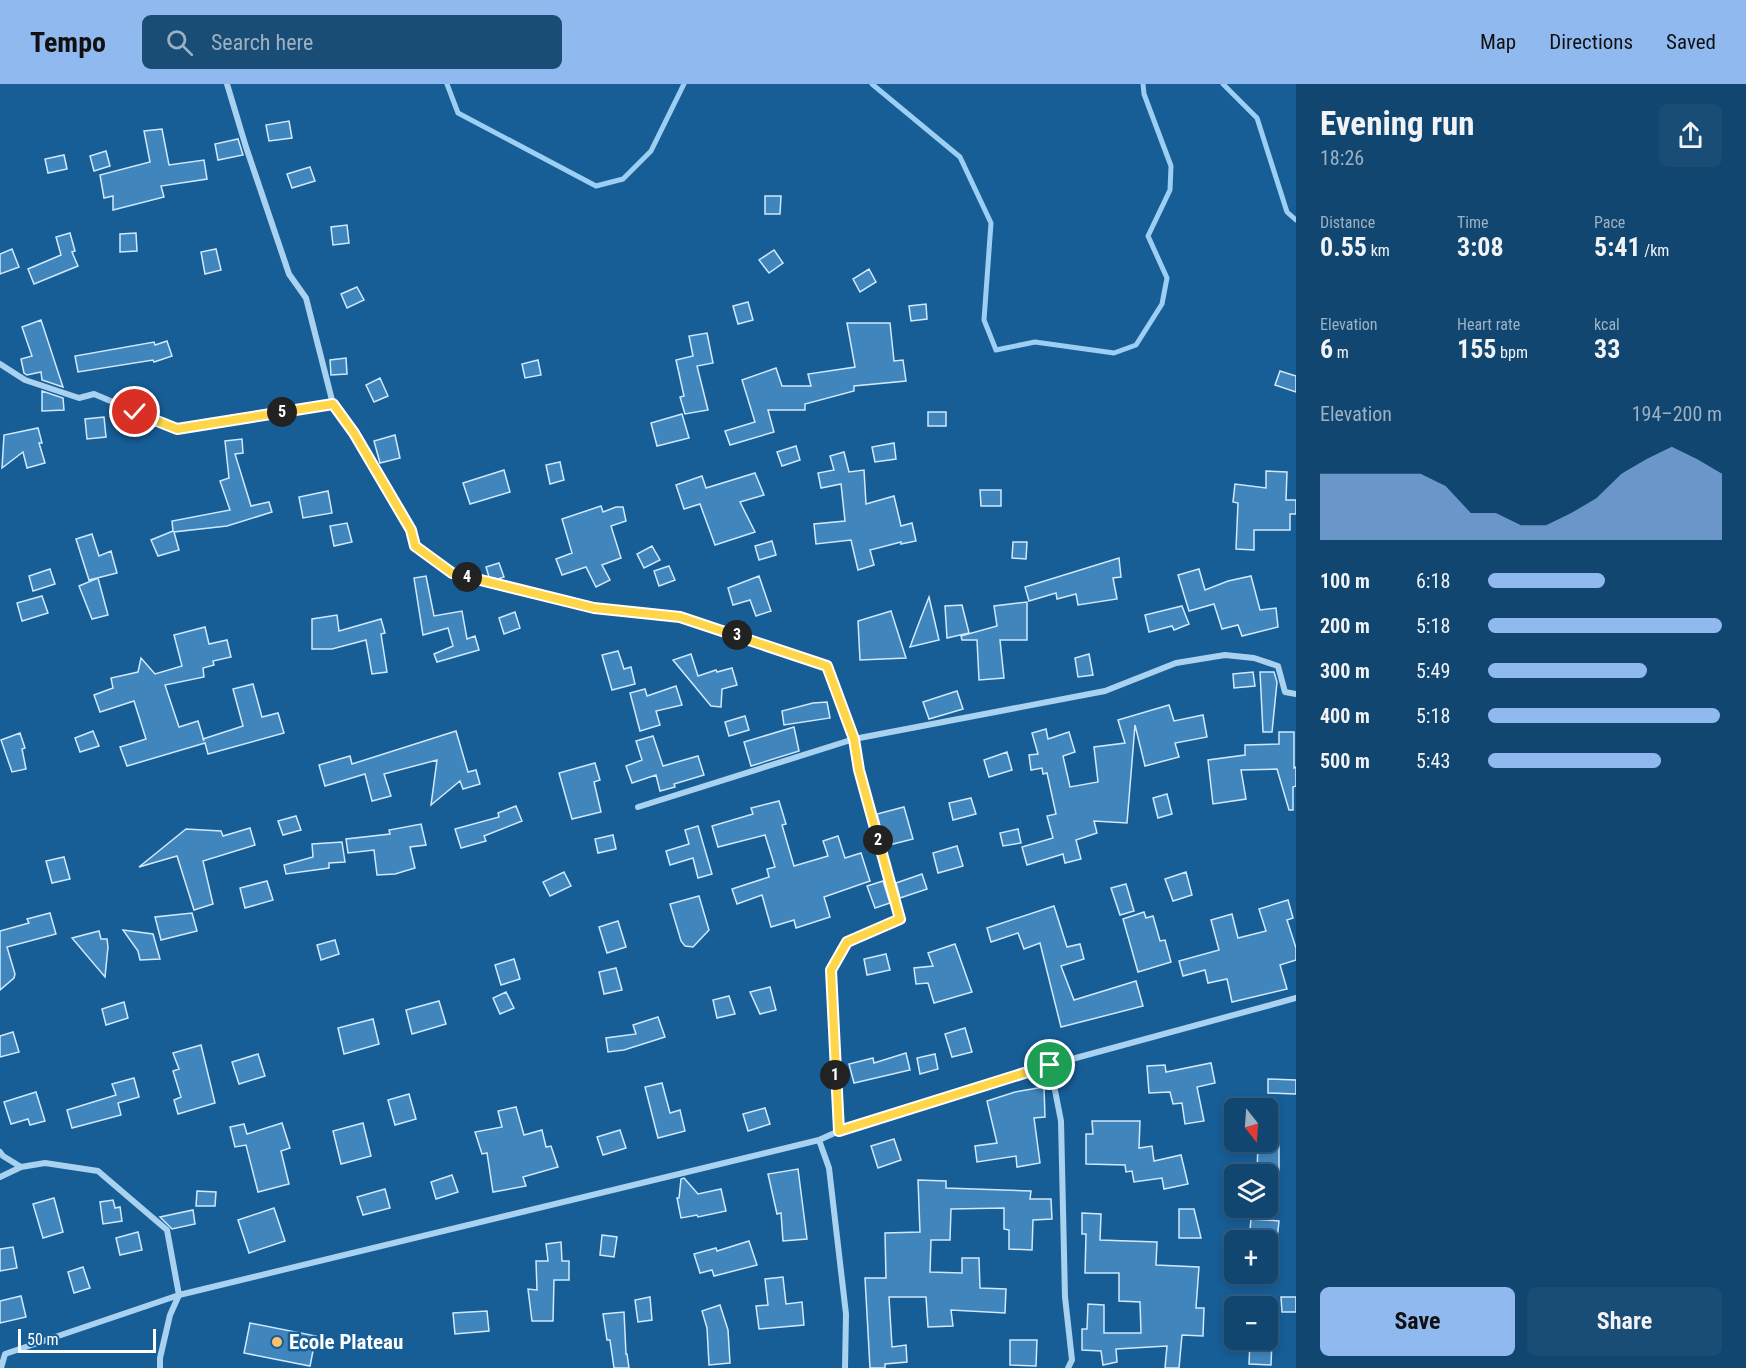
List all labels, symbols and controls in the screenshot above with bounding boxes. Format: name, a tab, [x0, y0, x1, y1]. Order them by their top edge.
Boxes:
search box	[142, 15, 562, 69]
text: Tempo	[30, 26, 106, 59]
icon: search	[163, 26, 196, 59]
text: Search here	[211, 30, 313, 55]
text: Map	[1480, 30, 1516, 54]
text: Directions	[1549, 30, 1633, 54]
text: Saved	[1666, 30, 1716, 54]
text: Evening run	[1320, 104, 1475, 143]
button: share	[1659, 104, 1722, 167]
text: 18:26	[1320, 146, 1364, 170]
text: Distance	[1320, 213, 1375, 232]
text: Time	[1457, 213, 1489, 232]
text: Pace	[1594, 213, 1625, 232]
text: 0.55	[1320, 232, 1367, 262]
text: 3:08	[1457, 232, 1504, 262]
text: 5:41	[1594, 232, 1641, 262]
text: km	[1367, 241, 1390, 260]
text: /km	[1641, 241, 1669, 260]
text: Elevation	[1320, 315, 1378, 334]
text: Heart rate	[1457, 315, 1520, 334]
text: kcal	[1594, 315, 1620, 334]
text: 6	[1320, 334, 1333, 364]
text: 155	[1457, 334, 1496, 364]
text: 33	[1594, 334, 1620, 364]
text: m	[1333, 343, 1349, 362]
text: bpm	[1496, 343, 1528, 362]
pin	[109, 386, 160, 437]
icon: check	[118, 395, 151, 428]
pin: 5	[267, 397, 297, 427]
text: 5	[278, 402, 286, 421]
text: Elevation	[1320, 402, 1392, 426]
text: 194–200 m	[1632, 402, 1722, 426]
pin: 4	[452, 562, 482, 592]
text: 4	[463, 567, 471, 586]
text: 100 m	[1320, 569, 1370, 593]
text: 6:18	[1416, 569, 1450, 593]
text: 200 m	[1320, 614, 1370, 638]
text: 5:18	[1416, 614, 1450, 638]
pin: 3	[722, 620, 752, 650]
text: 3	[733, 625, 741, 644]
text: 300 m	[1320, 659, 1370, 683]
text: 5:49	[1416, 659, 1450, 683]
text: 400 m	[1320, 704, 1370, 728]
text: 5:18	[1416, 704, 1450, 728]
text: 500 m	[1320, 749, 1370, 773]
text: 5:43	[1416, 749, 1450, 773]
pin: 2	[863, 825, 893, 855]
text: 2	[874, 830, 882, 849]
pin	[1024, 1039, 1075, 1090]
icon: arrive	[1033, 1048, 1066, 1081]
pin: 1	[820, 1060, 850, 1090]
text: 1	[831, 1065, 839, 1084]
north arrow	[1224, 1098, 1278, 1152]
map controls	[1224, 1098, 1278, 1350]
button: layers	[1224, 1164, 1278, 1218]
button: +	[1224, 1230, 1278, 1284]
button: Save	[1320, 1287, 1515, 1356]
button: Share	[1527, 1287, 1722, 1356]
button: −	[1224, 1296, 1278, 1350]
scale bar	[18, 1326, 156, 1354]
text: 50 m	[27, 1330, 59, 1349]
place label: Ecole Plateau	[289, 1330, 403, 1354]
marker: Ecole Plateau	[270, 1335, 284, 1349]

